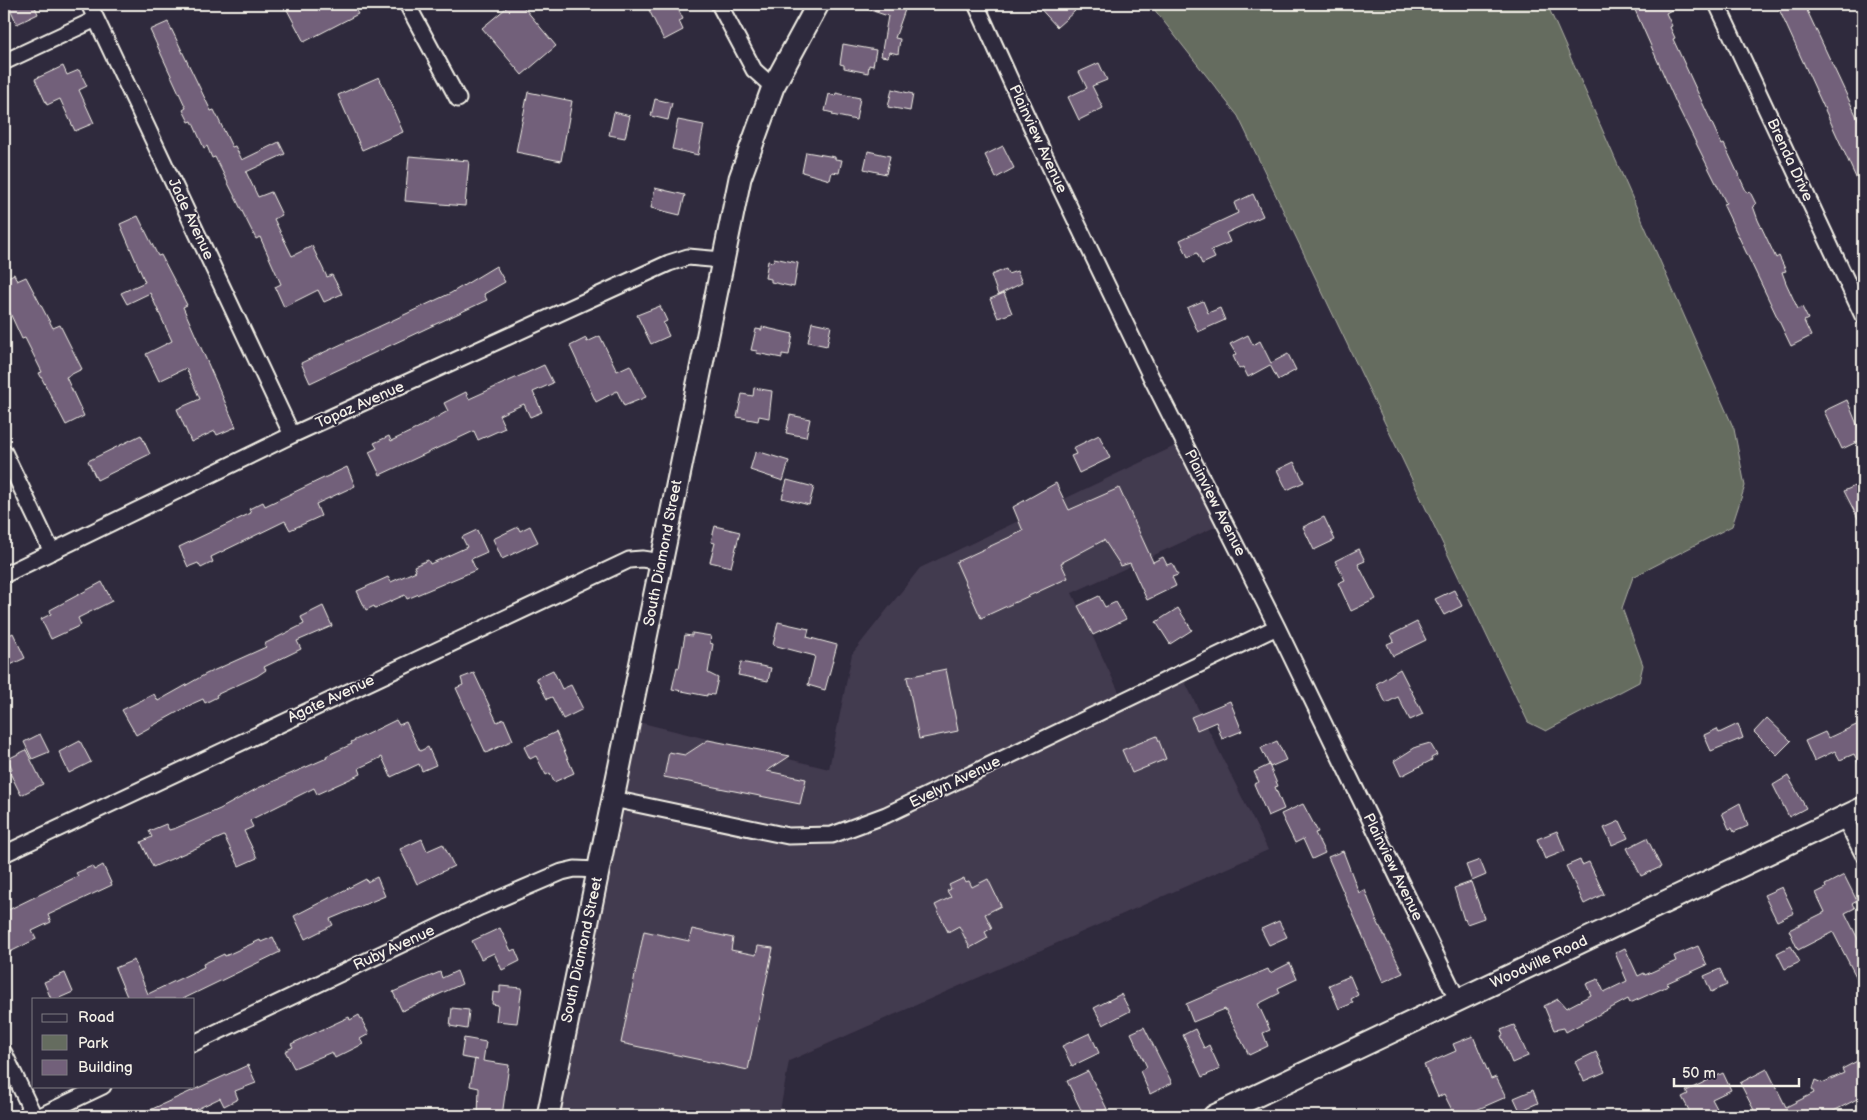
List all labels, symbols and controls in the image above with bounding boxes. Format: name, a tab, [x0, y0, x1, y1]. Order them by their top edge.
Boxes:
street label: Plainview Avenue	[1005, 82, 1071, 196]
street label: Brenda Drive	[1763, 116, 1817, 205]
street label: Jade Avenue	[164, 175, 218, 263]
street label: Topaz Avenue	[313, 377, 407, 433]
street label: Plainview Avenue	[1180, 446, 1250, 560]
street label: South Diamond Street	[639, 478, 687, 628]
street label: Agate Avenue	[285, 671, 377, 727]
street label: Evelyn Avenue	[906, 752, 1004, 812]
street label: Plainview Avenue	[1359, 810, 1427, 924]
street label: South Diamond Street	[557, 875, 607, 1025]
street label: Ruby Avenue	[350, 921, 438, 975]
street label: Woodville Road	[1487, 931, 1591, 993]
legend	[32, 998, 195, 1088]
text: Road	[78, 1008, 114, 1027]
text: Park	[78, 1034, 109, 1053]
scale bar	[1674, 1055, 1800, 1087]
text: Building	[78, 1058, 133, 1077]
text: 50 m	[1682, 1064, 1716, 1083]

